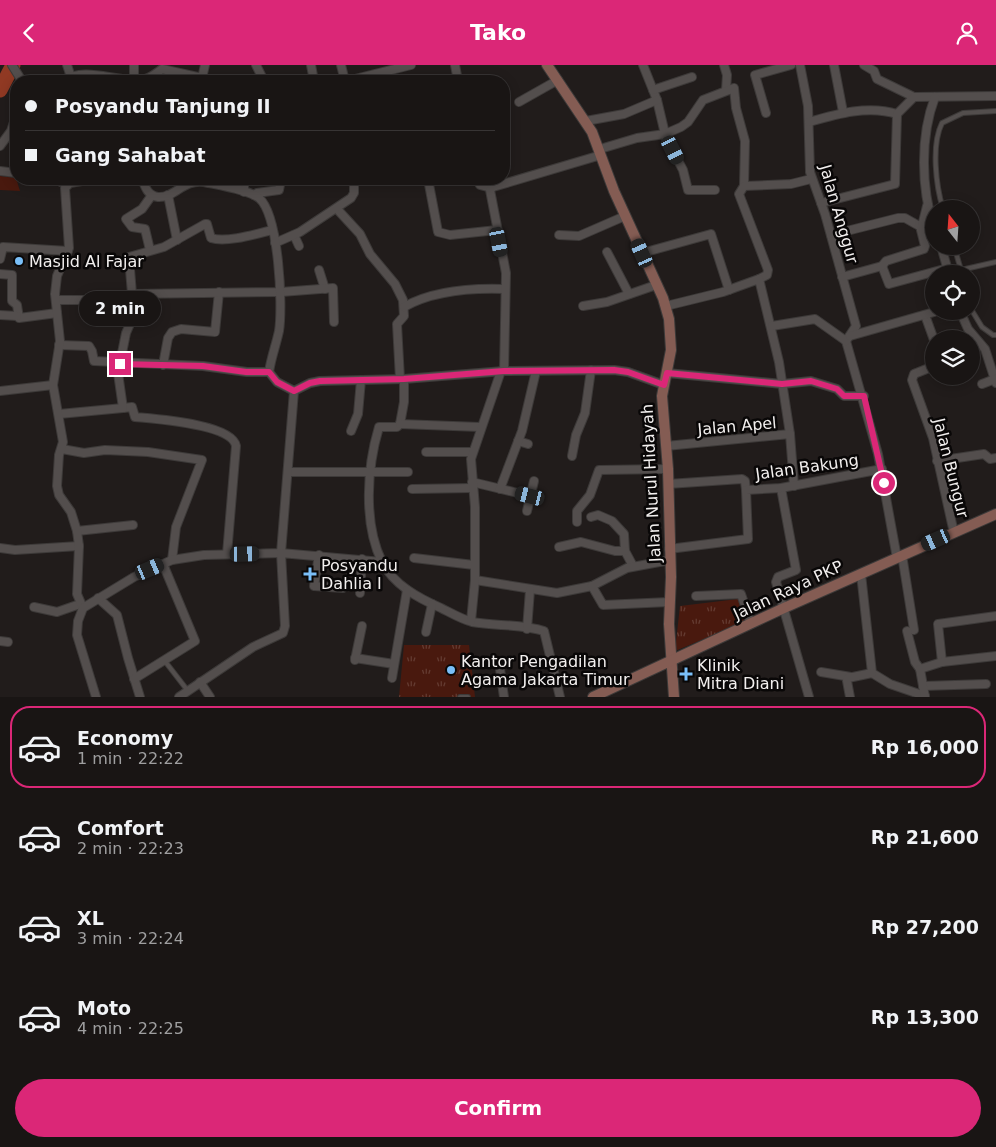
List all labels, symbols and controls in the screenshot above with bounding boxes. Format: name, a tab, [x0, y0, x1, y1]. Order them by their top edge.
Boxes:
icon: back	[15, 19, 43, 47]
icon: person	[953, 19, 981, 47]
text: Tako	[470, 20, 526, 45]
text: Posyandu Tanjung II	[55, 95, 271, 117]
car	[659, 133, 686, 167]
text: Gang Sahabat	[55, 144, 206, 166]
street label: Jalan Anggur	[816, 161, 862, 266]
north arrow	[925, 200, 980, 255]
map controls	[925, 200, 980, 385]
car	[488, 226, 509, 258]
car	[629, 236, 654, 270]
place label: Masjid Al Fajar	[29, 252, 144, 271]
marker: Masjid Al Fajar	[13, 255, 25, 267]
button: locate	[925, 265, 980, 320]
callout: 2 min	[79, 291, 161, 327]
text: 2 min	[95, 299, 145, 318]
button: layers	[925, 330, 980, 385]
route end	[109, 353, 131, 375]
street label: Jalan Nurul Hidayah	[637, 404, 665, 563]
street label: Jalan Apel	[696, 413, 777, 439]
street label: Jalan Bungur	[929, 415, 973, 520]
street label: Jalan Bakung	[753, 450, 860, 484]
route start	[873, 472, 895, 494]
car	[513, 485, 546, 507]
car	[919, 527, 952, 553]
car	[229, 546, 260, 562]
car	[133, 556, 166, 582]
place label: Posyandu Dahlia I	[321, 556, 398, 593]
street label: Jalan Raya PKP	[729, 556, 846, 624]
marker: Posyandu Dahlia I	[303, 567, 317, 581]
place label: Kantor Pengadilan Agama Jakarta Timur	[461, 652, 630, 689]
place label: Klinik Mitra Diani	[697, 656, 784, 693]
marker: Kantor Pengadilan Agama Jakarta Timur	[445, 664, 457, 676]
marker: Klinik Mitra Diani	[679, 667, 693, 681]
icon: car	[17, 725, 62, 770]
text: Economy	[77, 727, 173, 749]
text: Rp 16,000	[871, 736, 979, 758]
text: 1 min · 22:22	[77, 749, 184, 768]
icon: car	[17, 815, 62, 860]
text: Comfort	[77, 817, 164, 839]
text: Rp 21,600	[871, 826, 979, 848]
text: 2 min · 22:23	[77, 839, 184, 858]
icon: car	[17, 905, 62, 950]
text: XL	[77, 907, 104, 929]
text: Rp 27,200	[871, 916, 979, 938]
text: 3 min · 22:24	[77, 929, 184, 948]
icon: car	[17, 995, 62, 1040]
text: Moto	[77, 997, 131, 1019]
text: Rp 13,300	[871, 1006, 979, 1028]
text: 4 min · 22:25	[77, 1019, 184, 1038]
button: Confirm	[15, 1079, 981, 1137]

